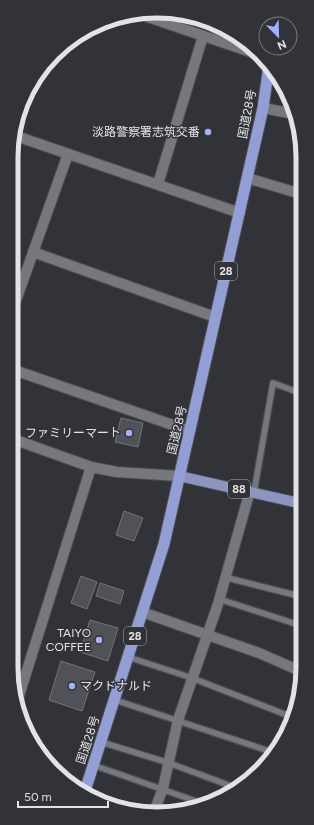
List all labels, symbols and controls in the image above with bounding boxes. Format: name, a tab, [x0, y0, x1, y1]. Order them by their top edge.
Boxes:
north arrow	[258, 16, 298, 56]
text: N	[275, 37, 288, 52]
street label: 国道28号	[235, 88, 259, 140]
place label: 淡路警察署志筑交番	[92, 125, 200, 139]
marker: 淡路警察署志筑交番	[203, 127, 213, 137]
road number: 28	[215, 262, 237, 280]
street label: 国道28号	[165, 404, 189, 456]
place label: ファミリーマート	[25, 426, 121, 440]
marker: ファミリーマート	[124, 428, 134, 438]
road number: 88	[228, 480, 250, 498]
place label: TAIYO COFFEE	[46, 626, 91, 654]
road number: 28	[124, 627, 146, 645]
marker: TAIYO COFFEE	[94, 635, 104, 645]
place label: マクドナルド	[80, 679, 152, 693]
marker: マクドナルド	[67, 681, 77, 691]
street label: 国道28号	[74, 714, 102, 766]
scale bar	[18, 783, 108, 809]
text: 50 m	[24, 790, 52, 804]

